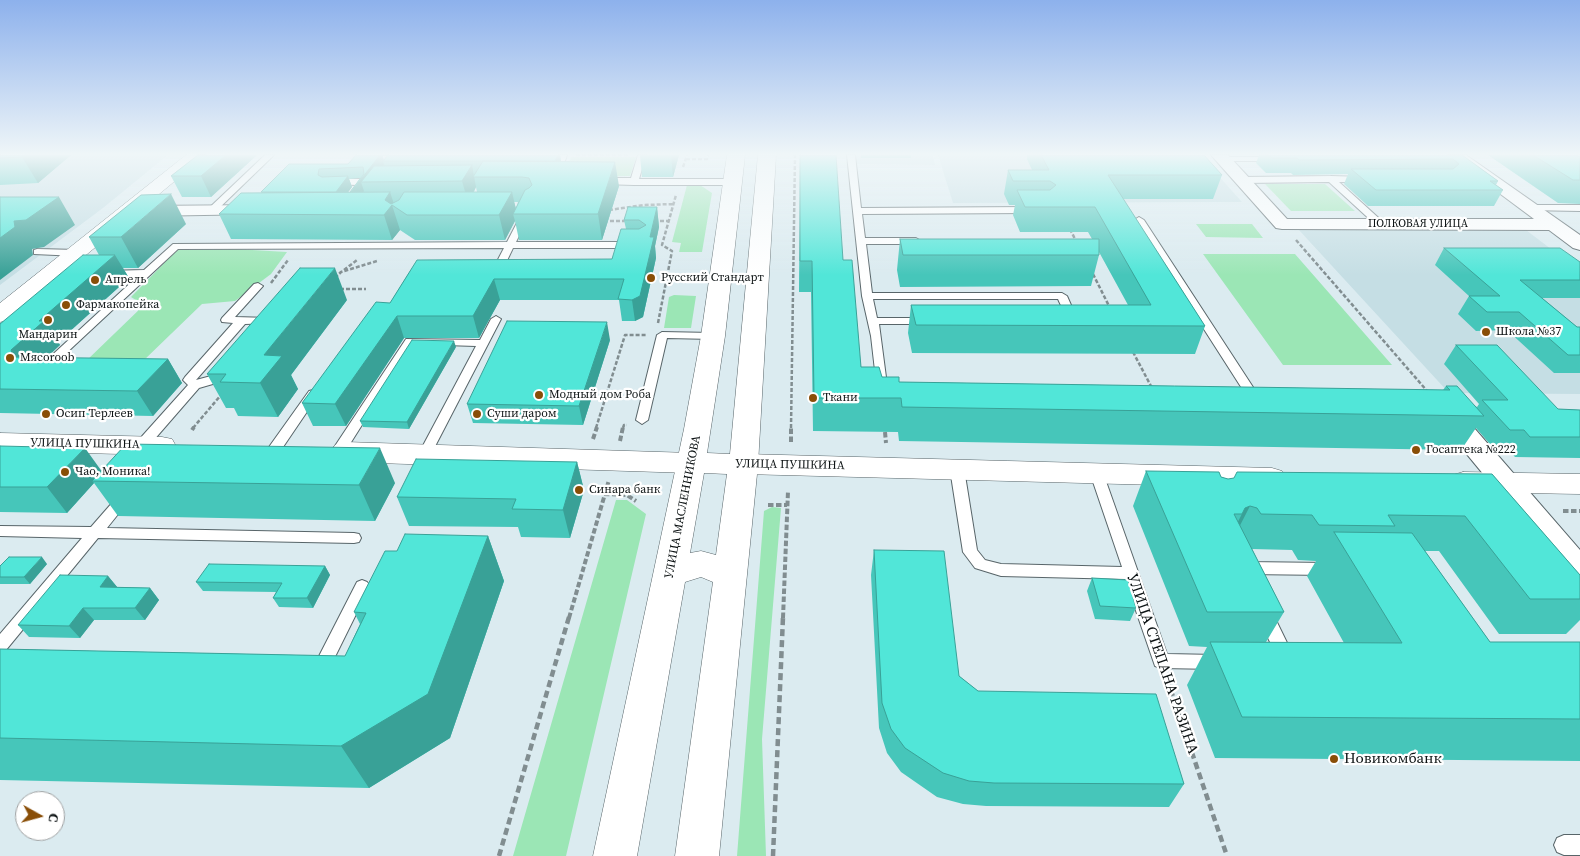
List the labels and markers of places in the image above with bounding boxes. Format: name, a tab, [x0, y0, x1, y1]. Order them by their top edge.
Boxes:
place label: Русский Стандарт	[661, 271, 764, 285]
marker: Русский Стандарт	[645, 272, 657, 284]
place label: Апрель	[105, 273, 146, 287]
marker: Апрель	[89, 274, 101, 286]
place label: Фармакопейка	[76, 298, 159, 312]
marker: Фармакопейка	[60, 299, 72, 311]
marker: Мандарин	[42, 314, 54, 326]
place label: Школа №37	[1496, 325, 1561, 339]
marker: Школа №37	[1480, 326, 1492, 338]
place label: Мандарин	[18, 328, 78, 342]
place label: Мясоroob	[20, 351, 74, 365]
marker: Мясоroob	[4, 352, 16, 364]
place label: Модный дом Роба	[549, 388, 651, 402]
marker: Модный дом Роба	[533, 389, 545, 401]
place label: Ткани	[823, 391, 858, 405]
marker: Ткани	[807, 392, 819, 404]
place label: Осип Терлеев	[56, 407, 133, 421]
place label: Суши даром	[487, 407, 557, 421]
marker: Осип Терлеев	[40, 408, 52, 420]
marker: Суши даром	[471, 408, 483, 420]
place label: Госаптека №222	[1426, 443, 1516, 457]
marker: Госаптека №222	[1410, 444, 1422, 456]
place label: Чао, Моника!	[75, 465, 151, 479]
marker: Чао, Моника!	[59, 466, 71, 478]
place label: Синара банк	[589, 483, 660, 497]
marker: Синара банк	[573, 484, 585, 496]
place label: Новикомбанк	[1344, 750, 1442, 768]
marker: Новикомбанк	[1328, 753, 1340, 765]

